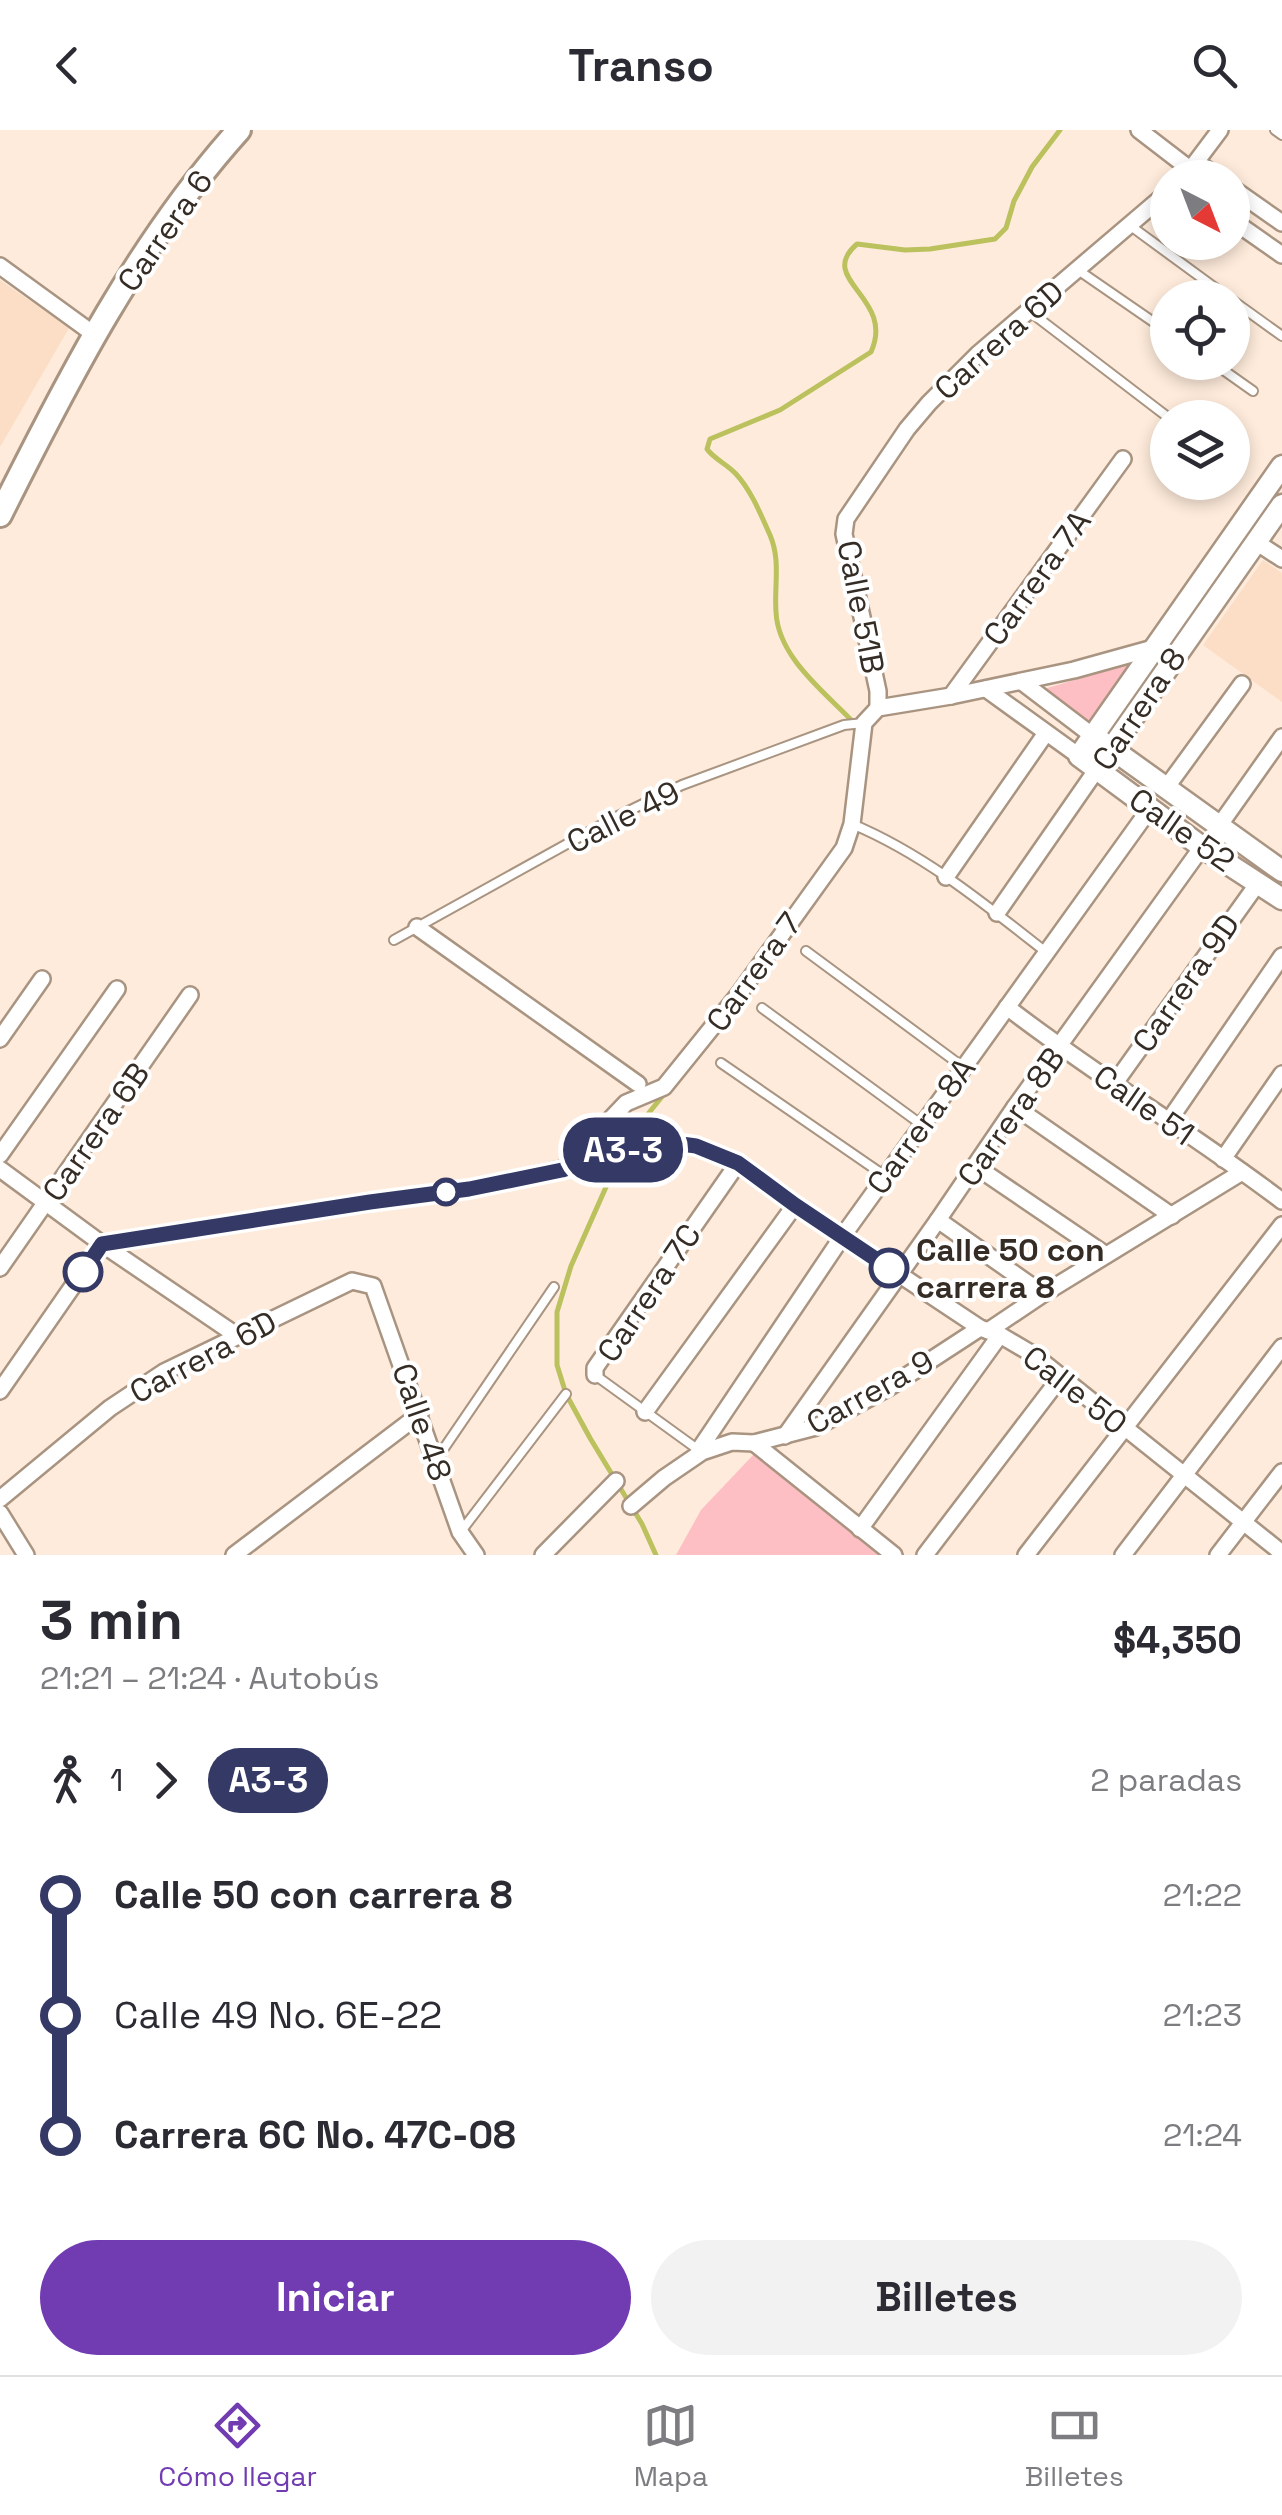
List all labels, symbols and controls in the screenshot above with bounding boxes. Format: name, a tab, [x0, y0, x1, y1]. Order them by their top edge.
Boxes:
text: Transo	[568, 37, 714, 94]
icon: back	[40, 38, 95, 93]
icon: search	[1187, 38, 1242, 93]
north arrow	[1150, 160, 1250, 260]
map controls	[1150, 160, 1250, 500]
street label: Carrera 6	[109, 163, 221, 299]
street label: Carrera 6D	[926, 271, 1072, 409]
button: locate	[1150, 280, 1250, 380]
button: layers	[1150, 400, 1250, 500]
street label: Carrera 7A	[974, 502, 1100, 654]
street label: Calle 51B	[828, 537, 894, 677]
street label: Carrera 8	[1083, 640, 1195, 778]
street label: Calle 49	[560, 772, 686, 862]
street label: Calle 52	[1121, 779, 1243, 881]
street label: Carrera 7	[697, 905, 811, 1039]
street label: Carrera 9D	[1124, 906, 1248, 1060]
street label: Carrera 8B	[949, 1040, 1073, 1194]
street label: Carrera 8A	[858, 1050, 984, 1202]
street label: Carrera 6B	[34, 1055, 158, 1209]
street label: Calle 51	[1086, 1056, 1202, 1154]
line badge: A3-3	[553, 1118, 693, 1182]
text: A3-3	[583, 1128, 663, 1172]
unlabelled marker	[433, 1179, 459, 1205]
street label: Carrera 7C	[588, 1216, 710, 1370]
place label: Calle 50 con carrera 8	[916, 1230, 1105, 1307]
marker: Calle 50 con carrera 8	[870, 1249, 908, 1287]
unlabelled marker	[64, 1253, 102, 1291]
street label: Carrera 6D	[123, 1302, 283, 1412]
street label: Calle 50	[1015, 1337, 1135, 1443]
street label: Carrera 9	[799, 1341, 941, 1443]
street label: Calle 48	[383, 1358, 461, 1486]
text: 3 min	[40, 1585, 183, 1655]
text: $4,350	[1113, 1616, 1242, 1664]
text: 21:21 – 21:24 · Autobús	[40, 1658, 379, 1698]
icon: walk	[40, 1753, 95, 1808]
icon: forward	[138, 1753, 193, 1808]
text: A3-3	[228, 1758, 308, 1802]
text: 1	[110, 1760, 123, 1800]
text: 2 paradas	[1090, 1760, 1242, 1800]
text: Calle 50 con carrera 8	[114, 1871, 512, 1919]
text: 21:22	[1163, 1875, 1242, 1915]
text: Calle 49 No. 6E-22	[114, 1991, 442, 2039]
text: 21:23	[1163, 1995, 1242, 2035]
text: Carrera 6C No. 47C-08	[114, 2111, 516, 2159]
text: 21:24	[1163, 2115, 1242, 2155]
button: Iniciar	[40, 2240, 631, 2355]
button: Billetes	[651, 2240, 1242, 2355]
tab: Cómo llegar	[158, 2398, 317, 2494]
tab: Mapa	[634, 2398, 708, 2494]
tab: Billetes	[1025, 2398, 1124, 2494]

